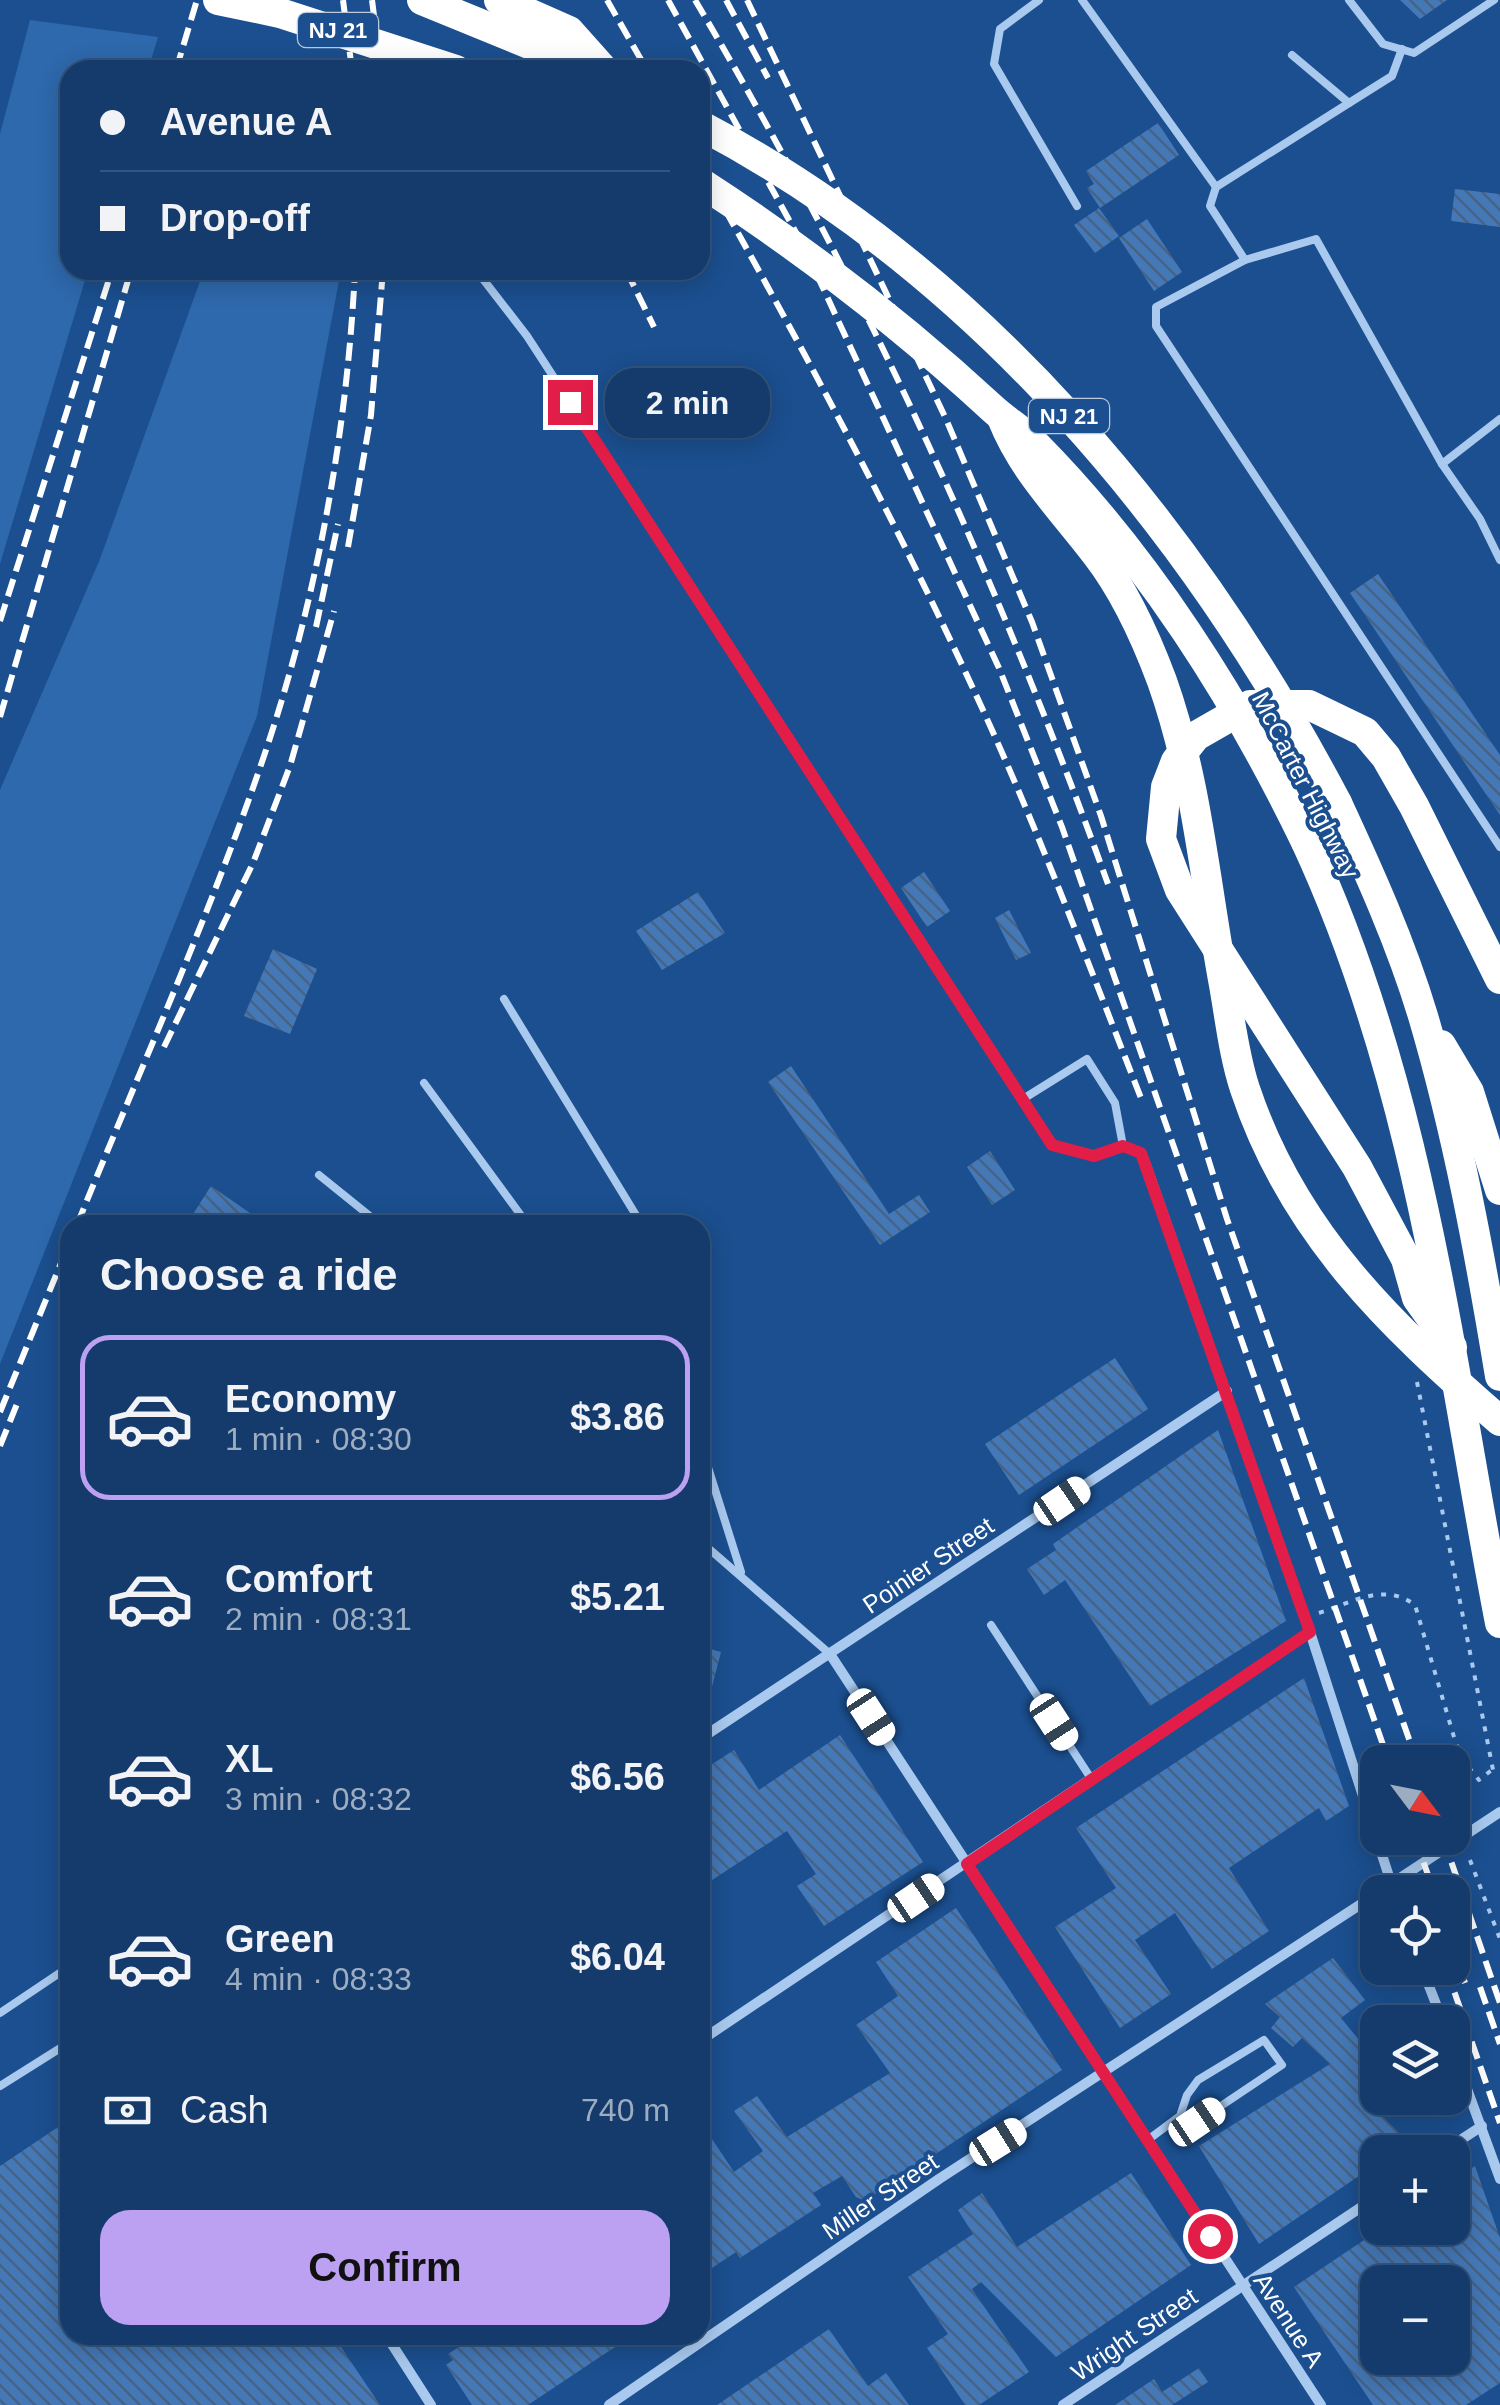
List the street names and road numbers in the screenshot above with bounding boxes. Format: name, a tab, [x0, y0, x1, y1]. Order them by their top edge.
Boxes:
road number: NJ 21	[298, 13, 378, 47]
road number: NJ 21	[1029, 399, 1109, 433]
street label: McCarter Highway	[1247, 687, 1365, 883]
street label: Poinier Street	[857, 1511, 999, 1619]
street label: Miller Street	[817, 2147, 943, 2245]
street label: Avenue A	[1248, 2268, 1330, 2373]
street label: Wright Street	[1066, 2282, 1202, 2386]

